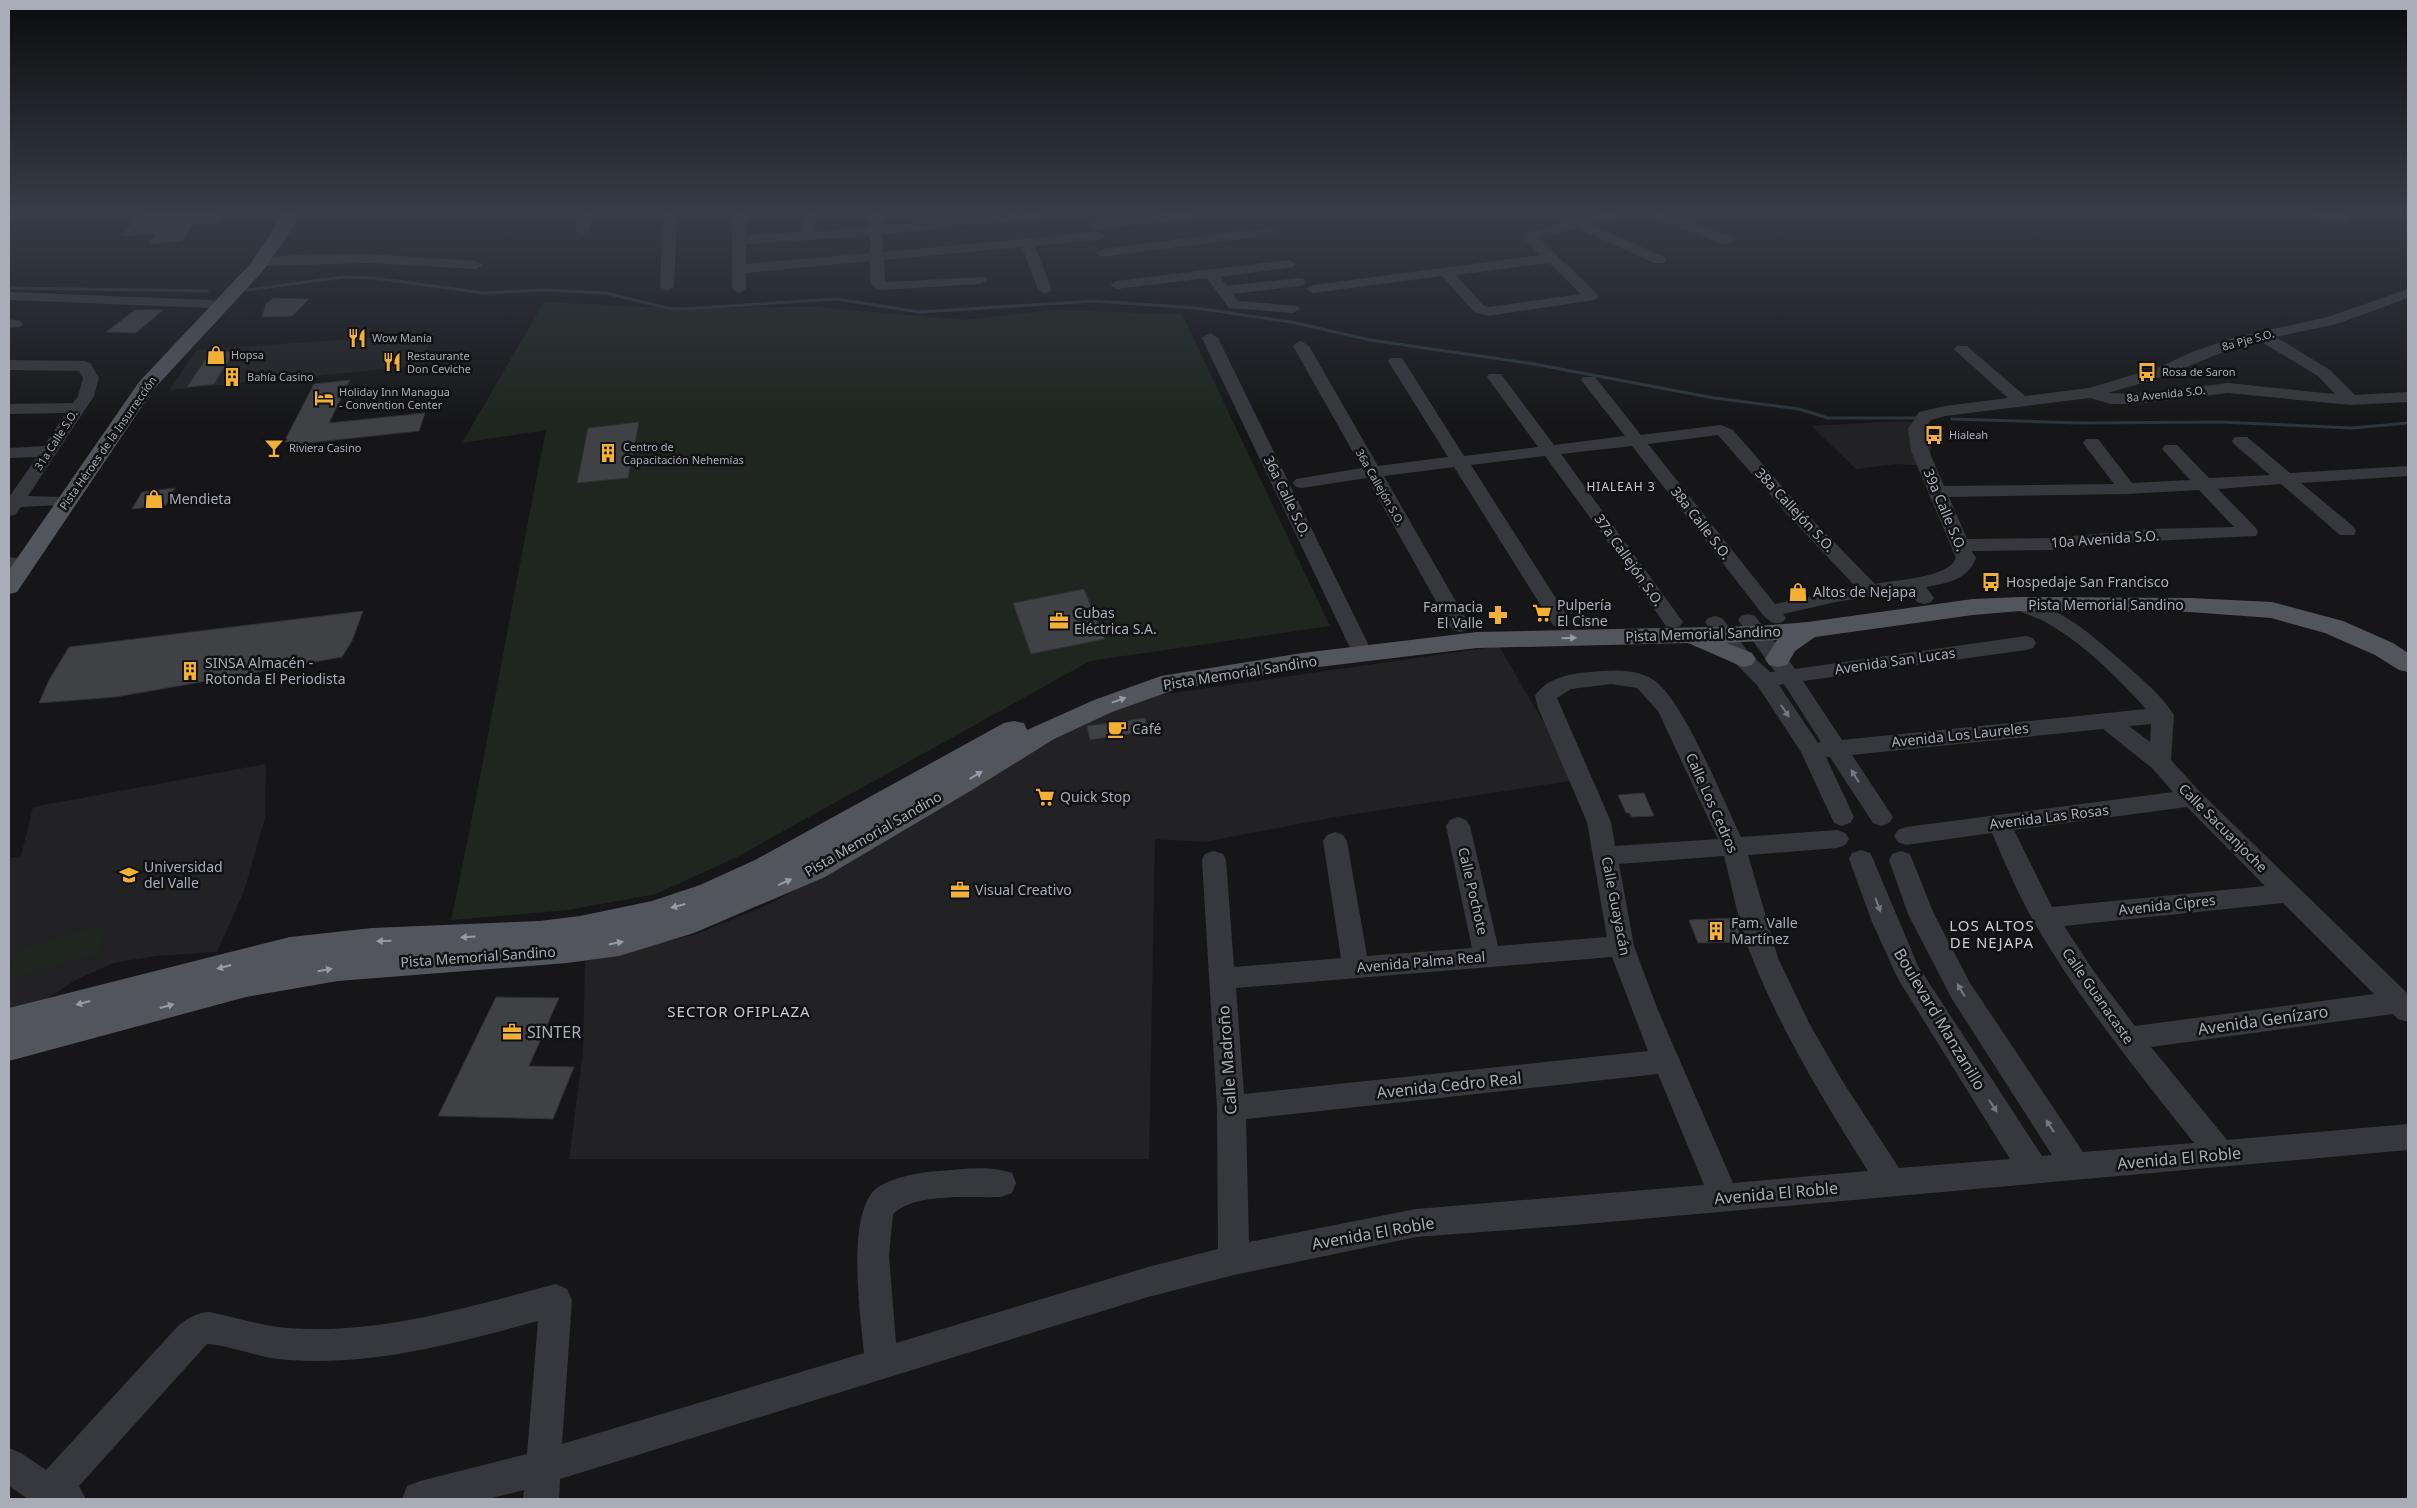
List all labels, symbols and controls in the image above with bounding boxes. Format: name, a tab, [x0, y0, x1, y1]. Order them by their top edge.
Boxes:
street label: 8a Pje S.O.	[2220, 325, 2276, 354]
restaurant icon: Wow Manía	[346, 327, 368, 349]
place label: Wow Manía	[372, 330, 432, 345]
shop icon: Hopsa	[205, 344, 227, 366]
place label: Hopsa	[231, 347, 264, 362]
place label: Restaurante Don Ceviche	[407, 348, 471, 376]
restaurant icon: Restaurante Don Ceviche	[381, 351, 403, 373]
bus stop icon: Rosa de Saron	[2136, 361, 2158, 383]
place label: Rosa de Saron	[2162, 364, 2236, 379]
building icon: Bahía Casino	[221, 366, 243, 388]
place label: Bahía Casino	[247, 369, 314, 384]
street label: Pista Héroes de la Insurrección	[56, 373, 160, 512]
street label: 8a Avenida S.O.	[2126, 382, 2206, 405]
place label: Holiday Inn Managua - Convention Center	[339, 384, 450, 412]
hotel icon: Holiday Inn Managua - Convention Center	[313, 387, 335, 409]
street label: 31a Calle S.O.	[30, 407, 81, 473]
bus stop icon: Hialeah	[1923, 424, 1945, 446]
place label: Hialeah	[1949, 427, 1988, 442]
bar icon: Riviera Casino	[263, 437, 285, 459]
place label: Centro de Capacitación Nehemías	[623, 439, 744, 467]
place label: Riviera Casino	[289, 440, 362, 455]
building icon: Centro de Capacitación Nehemías	[597, 442, 619, 464]
street label: 36a Callejón S.O.	[1353, 446, 1408, 527]
street label: 36a Calle S.O.	[1260, 452, 1315, 539]
street label: 38a Callejón S.O.	[1751, 463, 1839, 556]
street label: 39a Calle S.O.	[1920, 466, 1971, 554]
district label: HIALEAH 3	[1586, 478, 1656, 495]
street label: 38a Calle S.O.	[1667, 482, 1736, 563]
shop icon: Mendieta	[143, 488, 165, 510]
place label: Mendieta	[169, 489, 231, 508]
street label: 37a Callejón S.O.	[1590, 510, 1668, 610]
street label: 10a Avenida S.O.	[2050, 525, 2160, 552]
bus stop icon: Hospedaje San Francisco	[1980, 571, 2002, 593]
place label: Hospedaje San Francisco	[2006, 572, 2169, 591]
shop icon: Altos de Nejapa	[1787, 581, 1809, 603]
place label: Altos de Nejapa	[1813, 582, 1916, 601]
place label: Pulpería El Cisne	[1557, 595, 1612, 630]
street label: Pista Memorial Sandino	[2028, 595, 2184, 614]
place label: Farmacia El Valle	[1423, 597, 1483, 632]
supermarket icon: Pulpería El Cisne	[1531, 602, 1553, 624]
place label: Cubas Eléctrica S.A.	[1074, 603, 1157, 638]
pharmacy icon: Farmacia El Valle	[1487, 604, 1509, 626]
office icon: Cubas Eléctrica S.A.	[1048, 610, 1070, 632]
street label: Pista Memorial Sandino	[1625, 621, 1781, 646]
one-way arrow	[1561, 634, 1577, 642]
street label: Avenida San Lucas	[1833, 643, 1957, 678]
street label: Pista Memorial Sandino	[1162, 651, 1318, 694]
place label: SINSA Almacén - Rotonda El Periodista	[205, 653, 346, 688]
building icon: SINSA Almacén - Rotonda El Periodista	[179, 660, 201, 682]
one-way arrow	[1112, 696, 1127, 703]
one-way arrow	[1780, 704, 1790, 718]
cafe icon: Café	[1106, 718, 1128, 740]
street label: Avenida Los Laureles	[1890, 718, 2030, 751]
place label: Café	[1132, 719, 1162, 738]
street label: Calle Los Cedros	[1682, 750, 1743, 856]
one-way arrow	[1850, 769, 1859, 782]
one-way arrow	[969, 770, 982, 779]
street label: Calle Sacuanjoche	[2175, 779, 2272, 876]
street label: Pista Memorial Sandino	[801, 786, 945, 881]
supermarket icon: Quick Stop	[1034, 786, 1056, 808]
place label: Quick Stop	[1060, 787, 1131, 806]
street label: Avenida Las Rosas	[1988, 800, 2110, 833]
street label: Calle Pochote	[1454, 845, 1493, 937]
street label: Calle Guayacán	[1598, 855, 1635, 957]
place label: Universidad del Valle	[144, 857, 223, 892]
school or university icon: Universidad del Valle	[118, 864, 140, 886]
one-way arrow	[778, 878, 792, 886]
office icon: Visual Creativo	[949, 879, 971, 901]
place label: Visual Creativo	[975, 880, 1072, 899]
street label: Avenida Cipres	[2117, 890, 2217, 919]
one-way arrow	[1875, 898, 1883, 912]
one-way arrow	[671, 902, 686, 910]
place label: Fam. Valle Martínez	[1731, 913, 1798, 948]
district label: LOS ALTOS DE NEJAPA	[1949, 915, 2035, 952]
building icon: Fam. Valle Martínez	[1705, 920, 1727, 942]
one-way arrow	[460, 934, 476, 942]
one-way arrow	[375, 937, 391, 945]
one-way arrow	[608, 938, 624, 946]
street label: Pista Memorial Sandino	[400, 942, 556, 971]
street label: Boulevard Manzanillo	[1889, 944, 1991, 1094]
street label: Calle Guanacaste	[2058, 944, 2139, 1047]
street label: Avenida Palma Real	[1356, 946, 1486, 977]
one-way arrow	[216, 963, 232, 971]
one-way arrow	[318, 966, 334, 974]
one-way arrow	[1957, 982, 1965, 997]
one-way arrow	[76, 1000, 91, 1008]
street label: Avenida Genízaro	[2196, 1000, 2330, 1040]
district label: SECTOR OFIPLAZA	[667, 1001, 811, 1021]
one-way arrow	[159, 1002, 174, 1010]
street label: Calle Madroño	[1212, 1005, 1242, 1115]
office icon: SINTER	[501, 1021, 523, 1043]
place label: SINTER	[527, 1021, 581, 1043]
street label: Avenida Cedro Real	[1375, 1066, 1523, 1104]
one-way arrow	[1989, 1100, 1998, 1113]
one-way arrow	[2045, 1119, 2054, 1133]
street label: Avenida El Roble	[2116, 1142, 2242, 1174]
street label: Avenida El Roble	[1713, 1177, 1839, 1209]
street label: Avenida El Roble	[1310, 1211, 1436, 1255]

